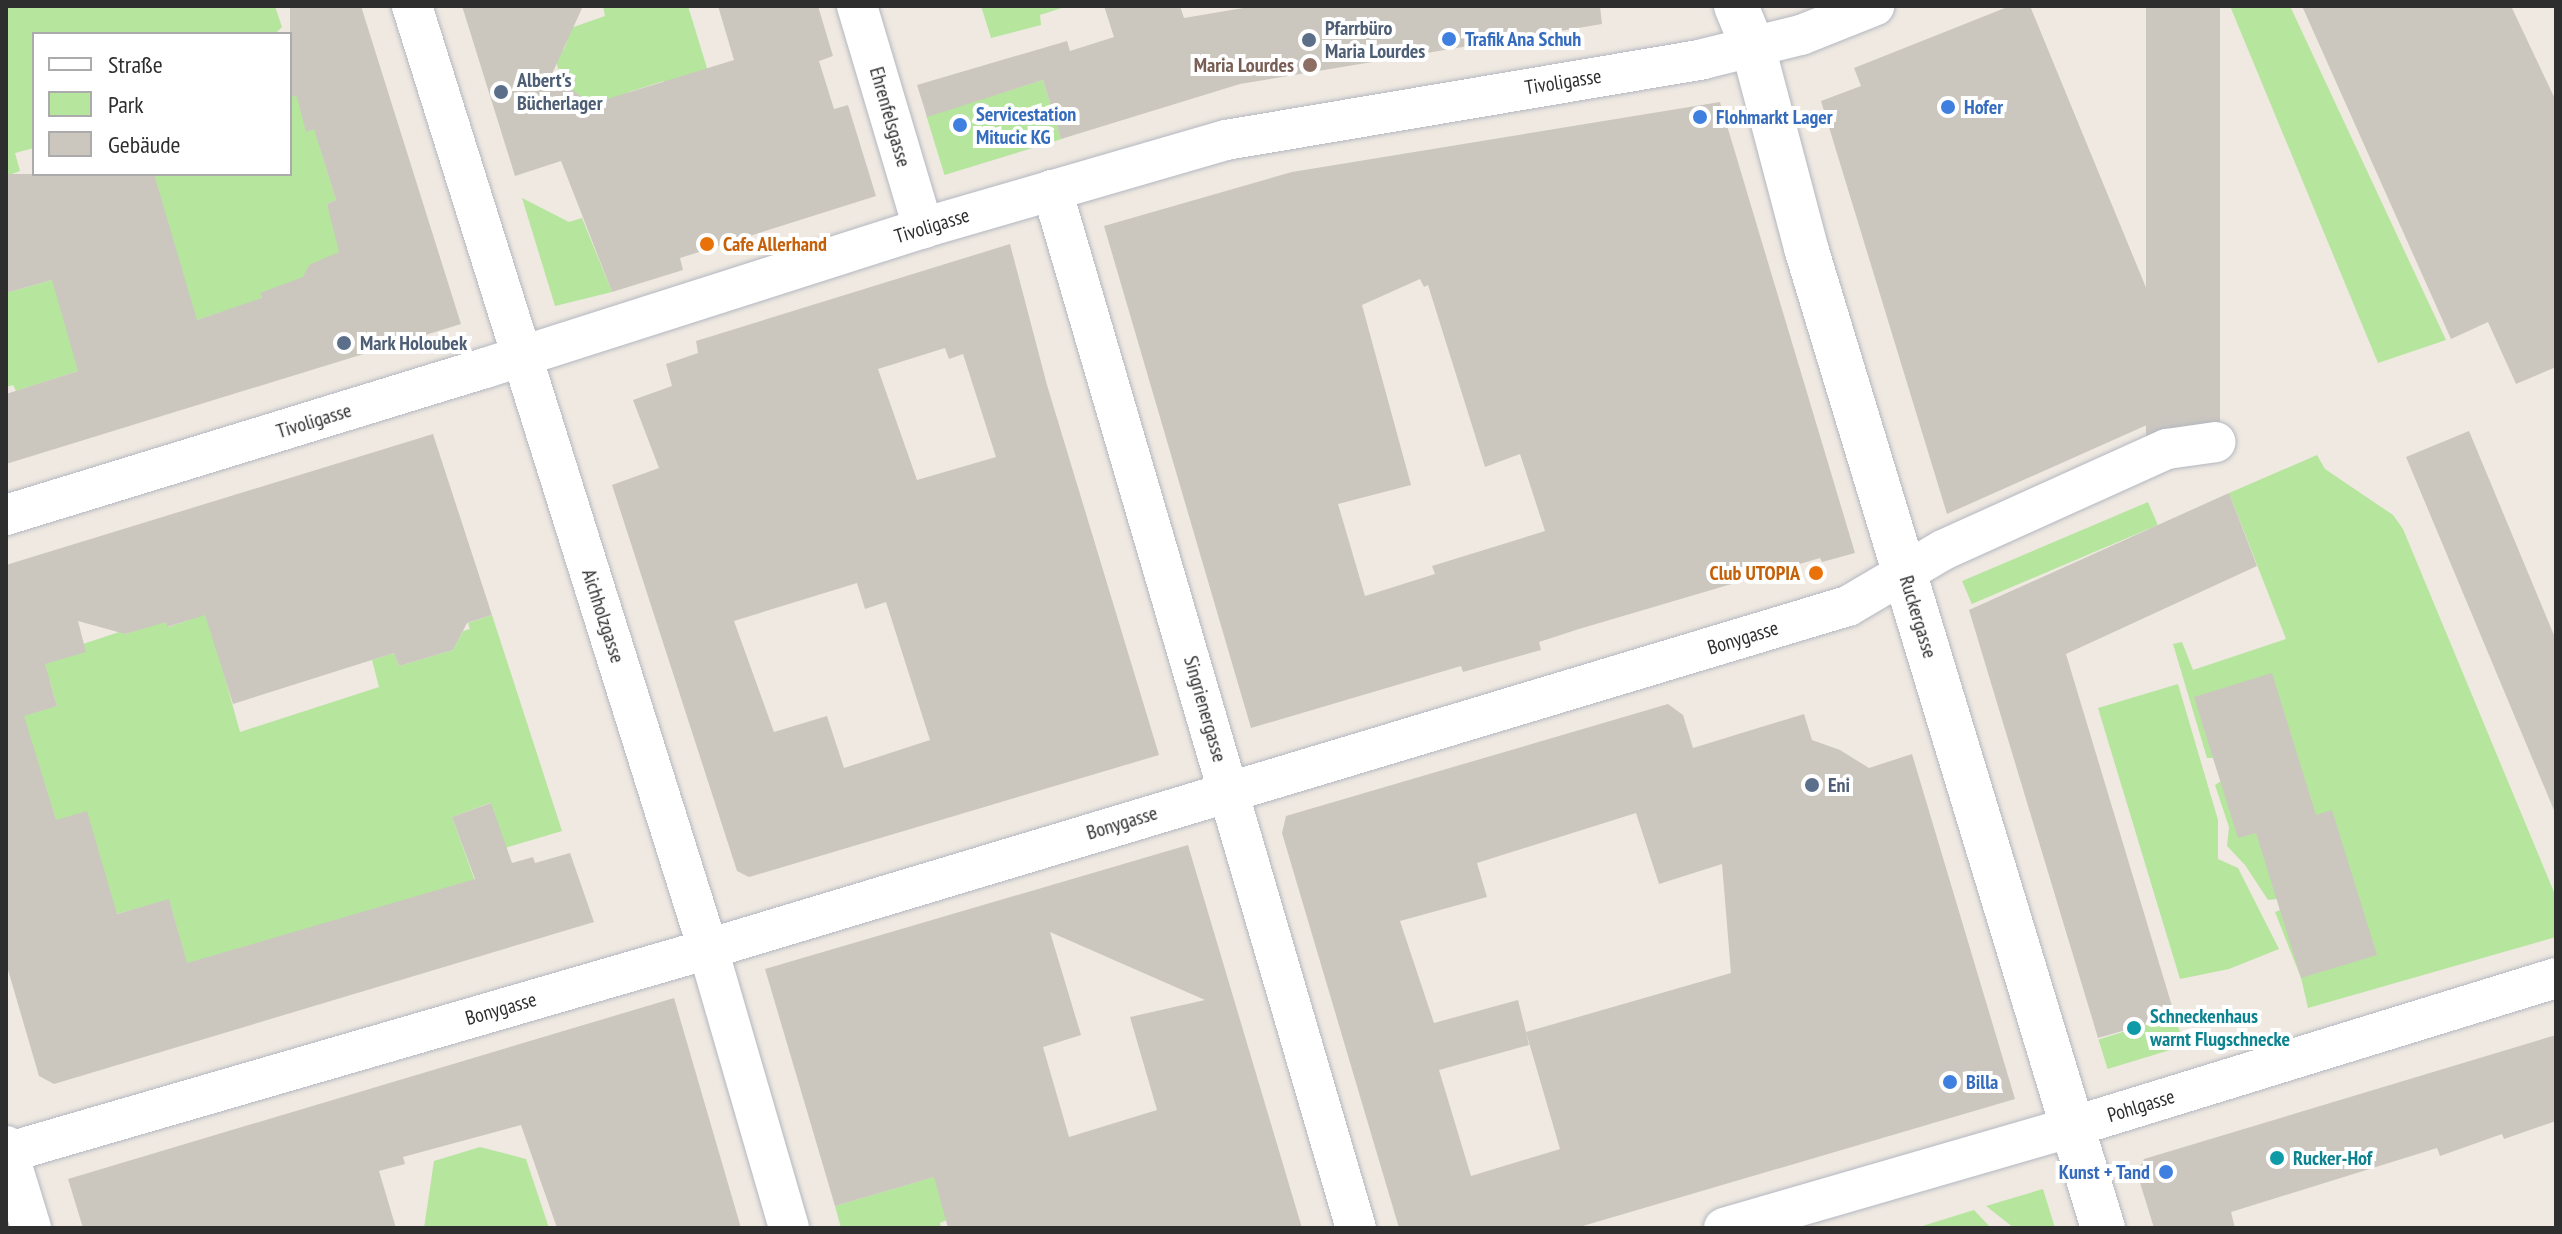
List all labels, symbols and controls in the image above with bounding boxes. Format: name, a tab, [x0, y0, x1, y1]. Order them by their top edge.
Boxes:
place label: Pfarrbüro Maria Lourdes	[1325, 16, 1425, 63]
place label: Trafik Ana Schuh	[1465, 27, 1582, 51]
marker: Trafik Ana Schuh	[1440, 30, 1458, 48]
marker: Pfarrbüro Maria Lourdes	[1300, 31, 1318, 49]
legend	[32, 32, 292, 176]
text: Straße	[108, 49, 163, 80]
place label: Maria Lourdes	[1194, 53, 1294, 77]
marker: Maria Lourdes	[1301, 56, 1319, 74]
street label: Ehrenfelsgasse	[864, 64, 916, 170]
street label: Tivoligasse	[1523, 64, 1603, 100]
place label: Albert's Bücherlager	[517, 68, 603, 115]
marker: Albert's Bücherlager	[492, 83, 510, 101]
text: Park	[108, 89, 144, 120]
place label: Hofer	[1964, 95, 2003, 119]
marker: Hofer	[1939, 98, 1957, 116]
place label: Servicestation Mitucic KG	[976, 102, 1076, 149]
place label: Flohmarkt Lager	[1716, 105, 1833, 129]
marker: Flohmarkt Lager	[1691, 108, 1709, 126]
marker: Servicestation Mitucic KG	[951, 116, 969, 134]
text: Gebäude	[108, 129, 180, 160]
street label: Tivoligasse	[892, 203, 972, 249]
place label: Cafe Allerhand	[723, 232, 828, 256]
marker: Cafe Allerhand	[698, 235, 716, 253]
place label: Mark Holoubek	[360, 331, 468, 355]
marker: Mark Holoubek	[335, 334, 353, 352]
street label: Tivoligasse	[274, 398, 354, 444]
place label: Club UTOPIA	[1710, 561, 1800, 585]
marker: Club UTOPIA	[1807, 564, 1825, 582]
street label: Aichholzgasse	[577, 566, 629, 666]
street label: Ruckergasse	[1894, 573, 1942, 661]
street label: Bonygasse	[1705, 616, 1781, 660]
street label: Singrienergasse	[1178, 653, 1232, 765]
place label: Eni	[1828, 773, 1850, 797]
marker: Eni	[1803, 776, 1821, 794]
street label: Bonygasse	[1084, 801, 1160, 845]
street label: Bonygasse	[463, 987, 539, 1031]
place label: Schneckenhaus warnt Flugschnecke	[2150, 1004, 2290, 1051]
marker: Schneckenhaus warnt Flugschnecke	[2125, 1019, 2143, 1037]
place label: Billa	[1966, 1070, 1998, 1094]
marker: Billa	[1941, 1073, 1959, 1091]
street label: Pohlgasse	[2105, 1084, 2177, 1128]
place label: Rucker-Hof	[2293, 1146, 2372, 1170]
marker: Rucker-Hof	[2268, 1149, 2286, 1167]
place label: Kunst + Tand	[2058, 1160, 2150, 1184]
marker: Kunst + Tand	[2157, 1163, 2175, 1181]

